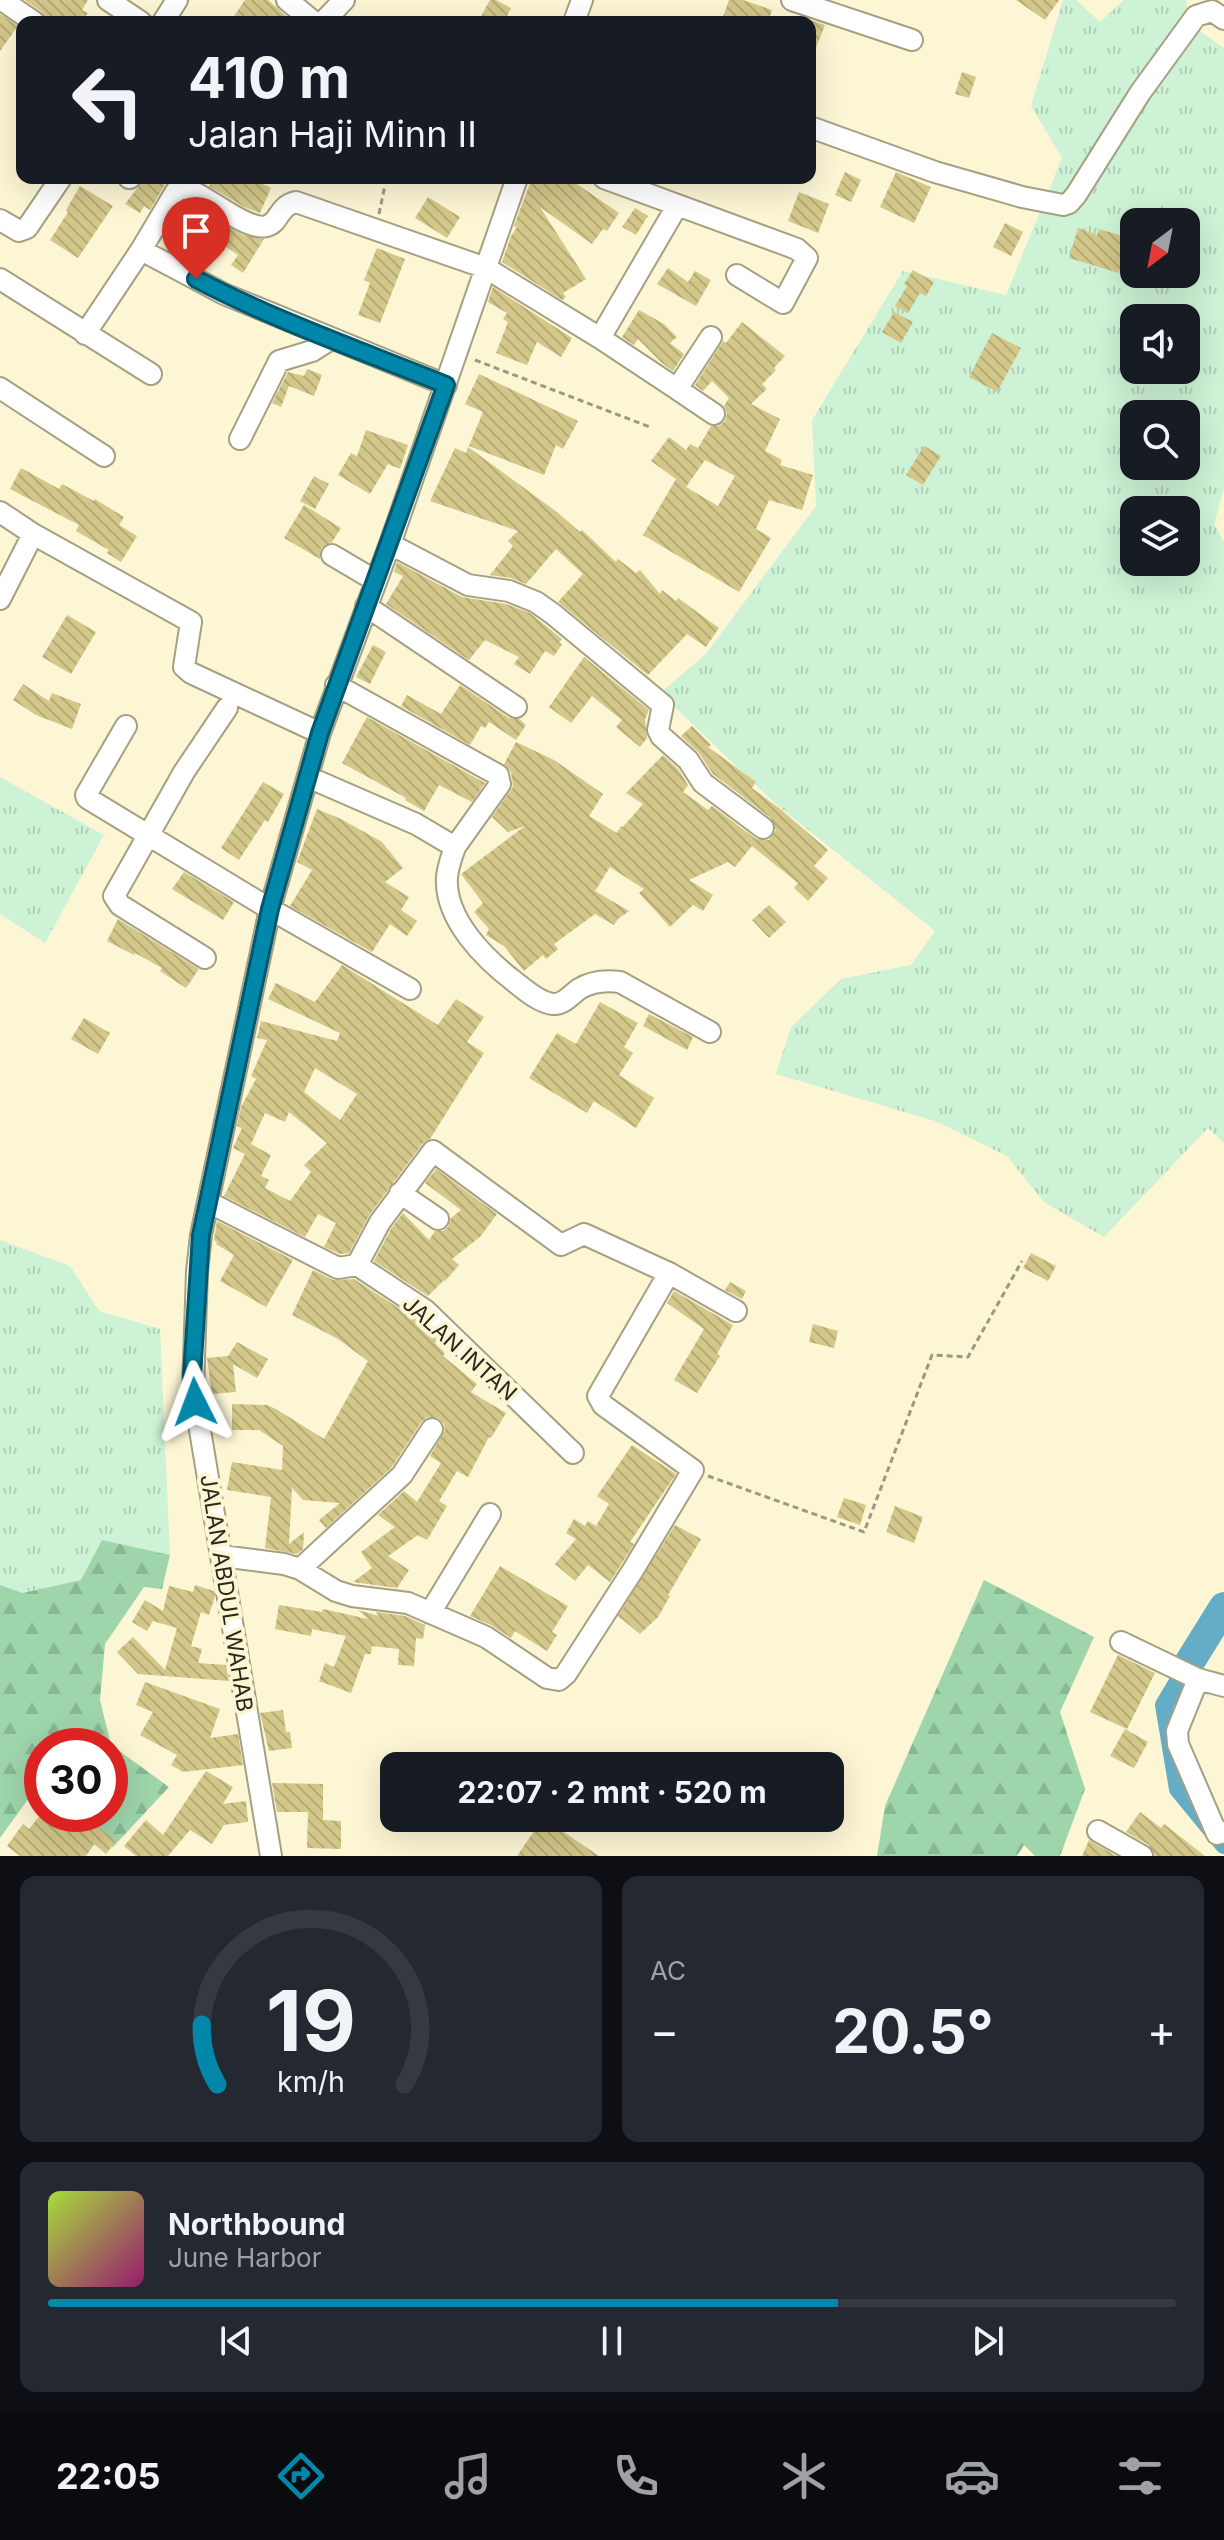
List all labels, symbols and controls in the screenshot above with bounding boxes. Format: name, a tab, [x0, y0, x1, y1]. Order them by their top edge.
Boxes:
text: 410 m	[188, 44, 350, 112]
icon: left	[56, 48, 160, 152]
text: Jalan Haji Minn II	[188, 112, 477, 156]
pin	[162, 197, 230, 279]
north arrow	[1120, 208, 1200, 288]
map controls	[1120, 208, 1200, 576]
icon: arrive	[174, 209, 218, 253]
button: sound	[1120, 304, 1200, 384]
button: search	[1120, 400, 1200, 480]
button: layers	[1120, 496, 1200, 576]
street label: JALAN INTAN	[398, 1290, 522, 1406]
position arrow	[153, 1360, 237, 1444]
street label: JALAN ABDUL WAHAB	[195, 1473, 259, 1713]
speed limit sign: 30	[24, 1728, 128, 1832]
text: 22:07 · 2 mnt · 520 m	[457, 1774, 767, 1810]
text: AC	[650, 1955, 686, 1986]
text: 19	[266, 1970, 356, 2071]
text: 20.5°	[832, 1995, 994, 2067]
text: −	[650, 2004, 679, 2058]
text: +	[1147, 2004, 1176, 2058]
text: km/h	[277, 2064, 345, 2099]
text: Northbound	[168, 2206, 345, 2242]
text: June Harbor	[168, 2242, 321, 2273]
icon: previous	[214, 2319, 258, 2363]
icon: pause	[590, 2319, 634, 2363]
icon: next	[966, 2319, 1010, 2363]
icon: directions	[273, 2448, 329, 2504]
icon: music	[440, 2448, 496, 2504]
icon: phone	[608, 2448, 664, 2504]
icon: climate	[776, 2448, 832, 2504]
icon: car	[944, 2448, 1000, 2504]
icon: filters	[1112, 2448, 1168, 2504]
text: 22:05	[56, 2454, 161, 2498]

